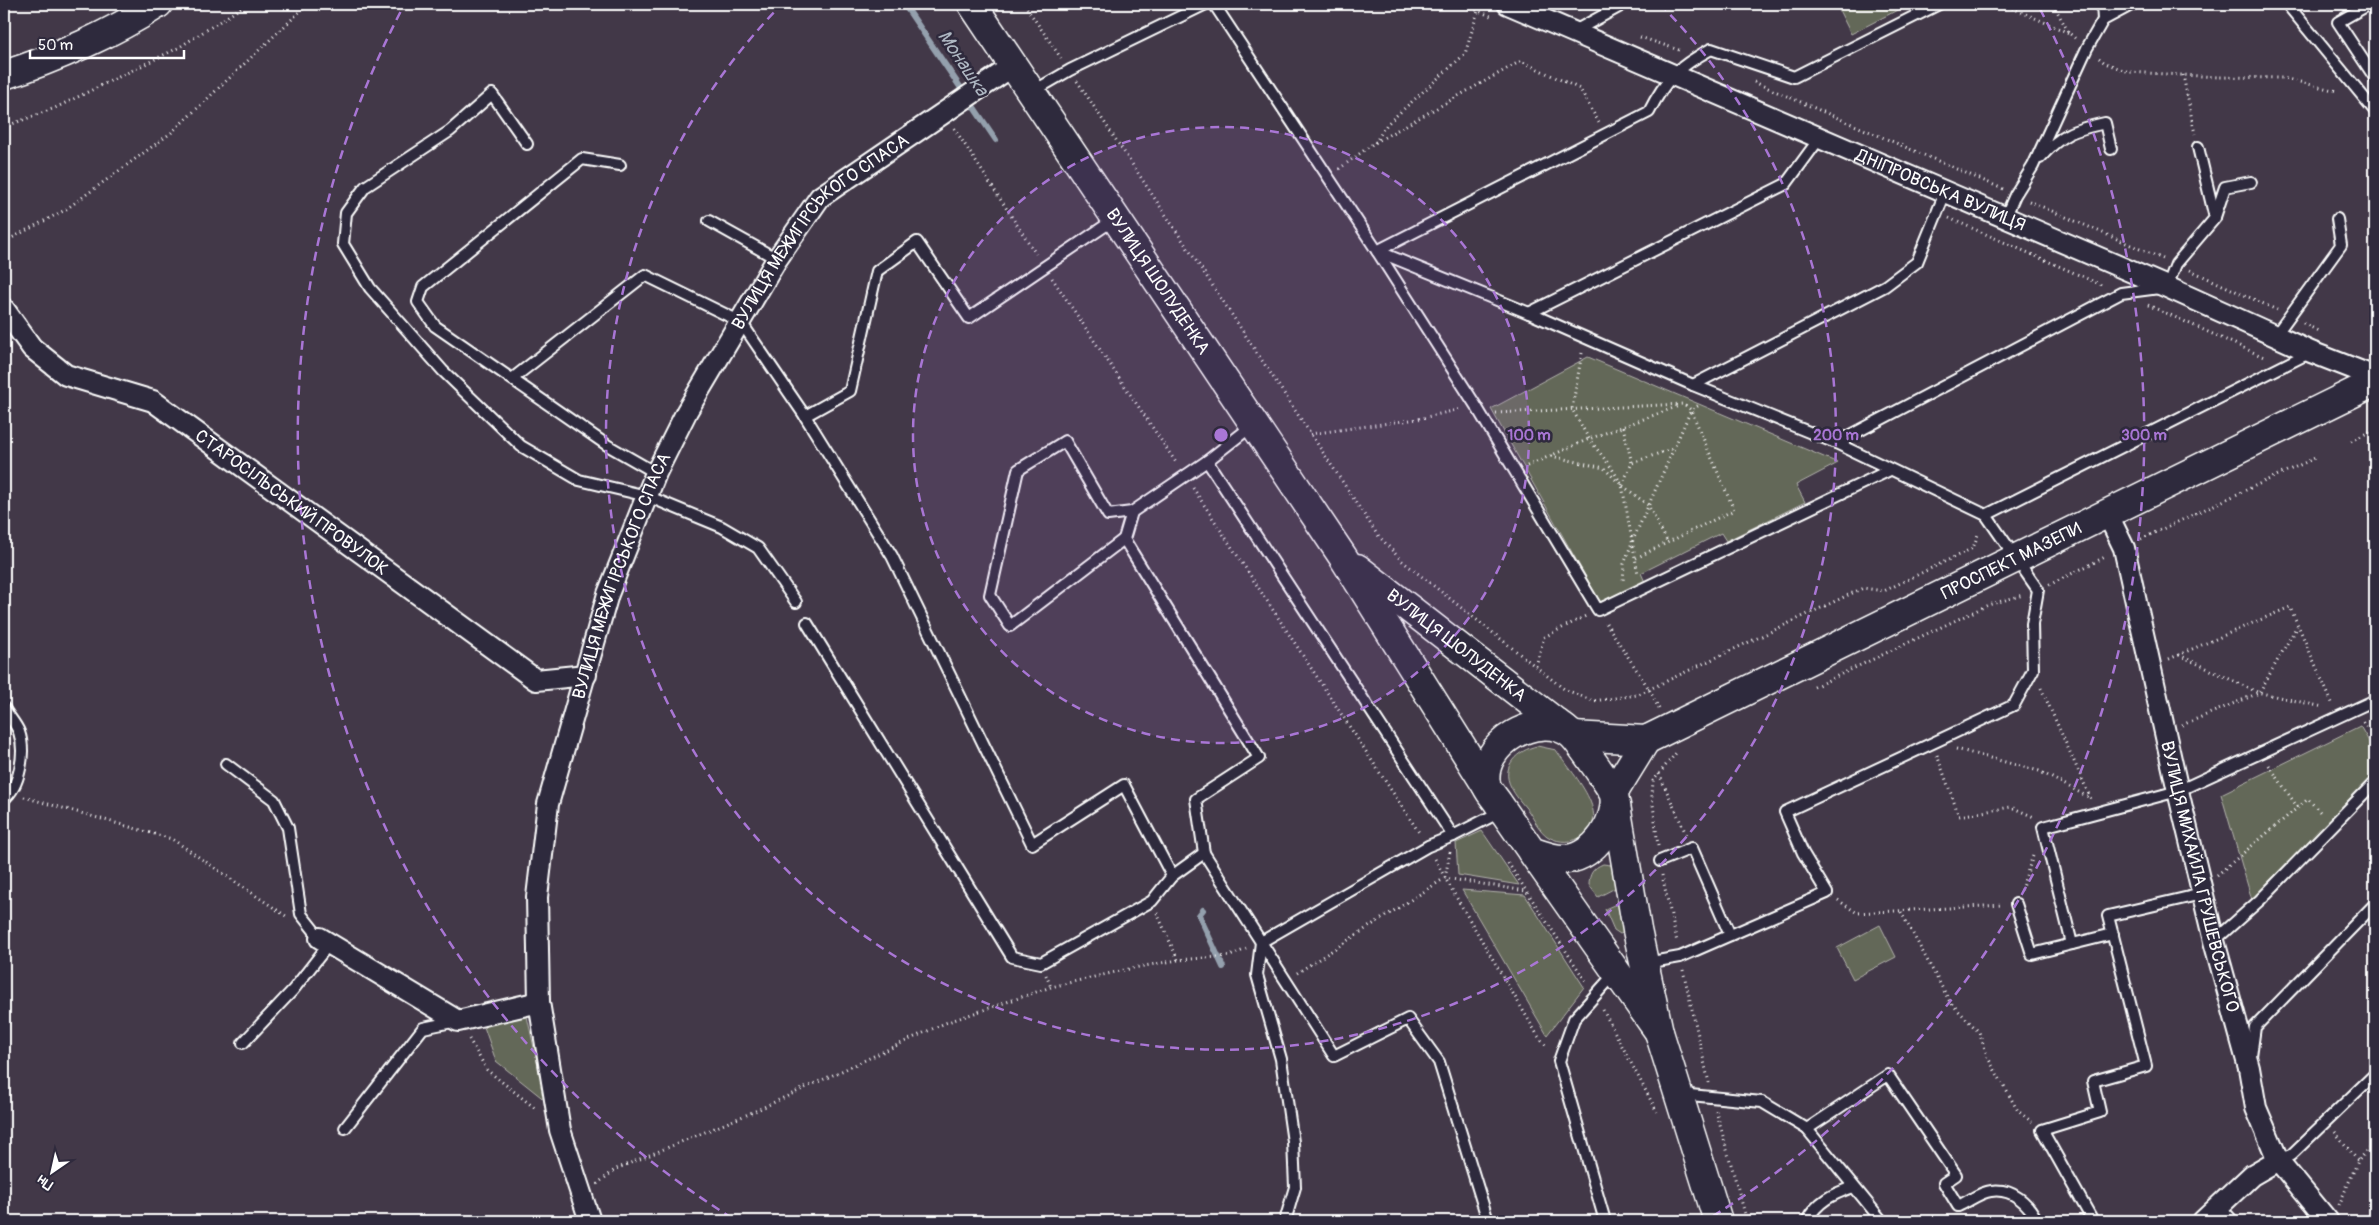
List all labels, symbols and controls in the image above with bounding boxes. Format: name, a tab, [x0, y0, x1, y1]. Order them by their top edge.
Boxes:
water label: Монашка	[932, 25, 994, 101]
scale bar	[30, 28, 184, 60]
text: 50 m	[38, 36, 73, 55]
street label: ВУЛИЦЯ МЕЖИГІРСЬКОГО СПАСА	[726, 128, 914, 334]
street label: ДНІПРОВСЬКА ВУЛИЦЯ	[1852, 143, 2029, 236]
street label: ВУЛИЦЯ ШОЛУДЕНКА	[1101, 204, 1215, 359]
street label: СТАРОСІЛЬСЬКИЙ ПРОВУЛОК	[191, 424, 393, 580]
centre of rings	[1212, 426, 1230, 444]
text: 100 m	[1508, 426, 1550, 445]
text: 200 m	[1813, 426, 1859, 445]
text: 300 m	[2121, 426, 2167, 445]
street label: ВУЛИЦЯ МЕЖИГІРСЬКОГО СПАСА	[567, 448, 676, 702]
street label: ПРОСПЕКТ МАЗЕПИ	[1937, 516, 2085, 605]
street label: ВУЛИЦЯ ШОЛУДЕНКА	[1382, 584, 1532, 707]
street label: ВУЛИЦЯ МИХАЙЛА ГРУШЕВСЬКОГО	[2156, 739, 2245, 1015]
north arrow	[28, 1148, 78, 1198]
text: Пн	[34, 1171, 56, 1194]

